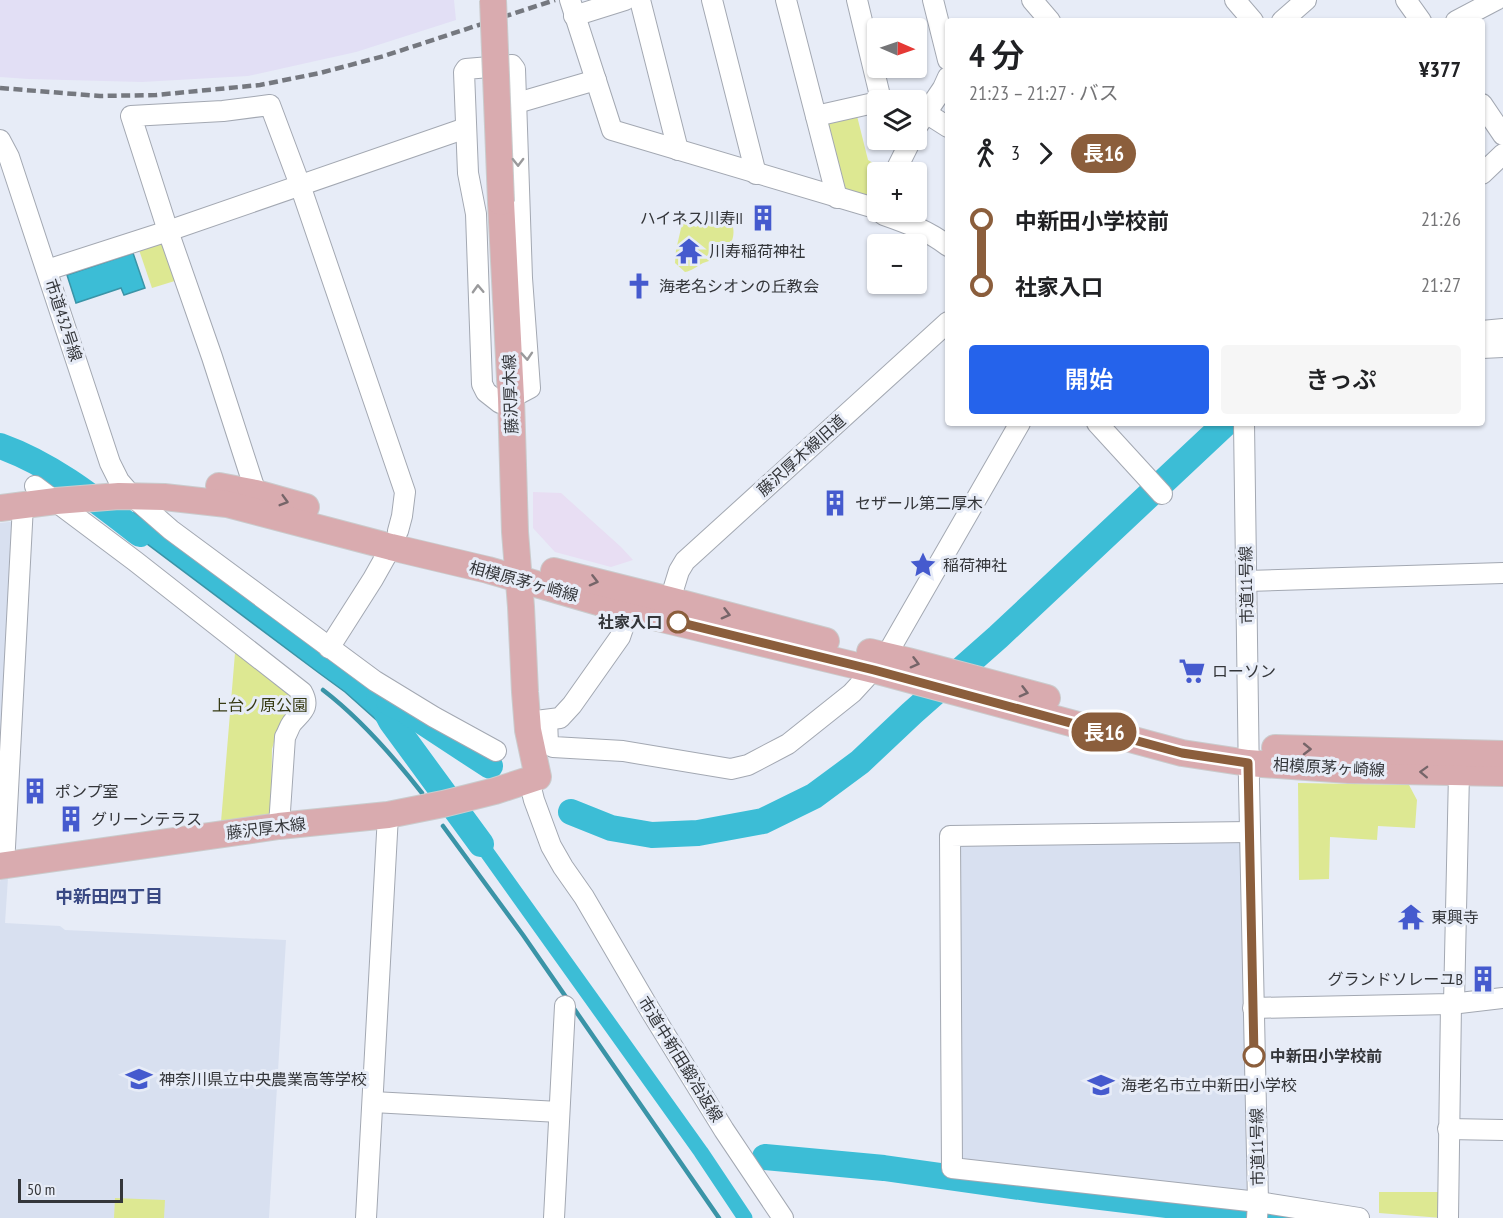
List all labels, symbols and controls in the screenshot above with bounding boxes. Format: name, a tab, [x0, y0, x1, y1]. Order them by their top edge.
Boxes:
north arrow	[867, 18, 927, 78]
map controls	[867, 18, 927, 294]
text: 4 分	[969, 33, 1025, 76]
text: ¥377	[1419, 55, 1461, 83]
text: 21:23 – 21:27 · バス	[969, 80, 1119, 106]
button: layers	[867, 90, 927, 150]
icon: walk	[969, 137, 1002, 170]
icon: forward	[1029, 137, 1062, 170]
text: 3	[1011, 140, 1020, 166]
text: 長16	[1083, 140, 1124, 167]
one-way arrow	[512, 157, 524, 166]
button: +	[867, 162, 927, 222]
building icon: ハイネス川寿II	[748, 203, 778, 233]
text: 21:26	[1421, 206, 1461, 232]
text: 中新田小学校前	[1015, 207, 1169, 235]
place label: ハイネス川寿II	[640, 208, 743, 228]
button: −	[867, 234, 927, 294]
temple icon: 川寿稲荷神社	[674, 236, 704, 266]
place label: 川寿稲荷神社	[709, 241, 805, 261]
church icon: 海老名シオンの丘教会	[624, 271, 654, 301]
text: 21:27	[1421, 272, 1461, 298]
text: 社家入口	[1015, 273, 1103, 301]
street label: 市道432号線	[41, 276, 87, 364]
place label: 海老名シオンの丘教会	[659, 276, 819, 296]
one-way arrow	[472, 285, 485, 294]
button: 開始	[969, 345, 1209, 414]
button: きっぷ	[1221, 345, 1461, 414]
one-way arrow	[521, 352, 534, 361]
street label: 藤沢厚木線	[499, 354, 521, 434]
street label: 藤沢厚木線旧道	[753, 410, 849, 500]
building icon: セザール第二厚木	[820, 488, 850, 518]
place label: セザール第二厚木	[855, 493, 983, 513]
one-way arrow	[279, 494, 289, 506]
street label: 市道11号線	[1235, 546, 1257, 624]
place icon: 稲荷神社	[908, 550, 938, 580]
place label: 稲荷神社	[943, 555, 1007, 575]
street label: 相模原茅ヶ崎線	[467, 557, 581, 605]
one-way arrow	[589, 574, 599, 587]
one-way arrow	[721, 607, 731, 620]
marker: 社家入口	[667, 611, 689, 633]
place label: 社家入口	[598, 612, 662, 632]
one-way arrow	[910, 655, 920, 668]
supermarket icon: ローソン	[1177, 656, 1207, 686]
place label: ローソン	[1212, 661, 1276, 681]
one-way arrow	[1018, 685, 1029, 697]
park label: 上台ノ原公園	[212, 695, 308, 715]
line badge: 長16	[1070, 712, 1138, 752]
text: 長16	[1083, 719, 1125, 746]
one-way arrow	[1303, 743, 1312, 756]
street label: 相模原茅ヶ崎線	[1273, 754, 1385, 780]
one-way arrow	[1419, 766, 1428, 778]
building icon: ポンプ室	[20, 776, 50, 806]
place label: ポンプ室	[55, 781, 119, 801]
building icon: グリーンテラス	[56, 804, 86, 834]
place label: グリーンテラス	[91, 809, 202, 829]
street label: 藤沢厚木線	[225, 813, 307, 843]
district label: 中新田四丁目	[55, 885, 163, 908]
temple icon: 東興寺	[1396, 902, 1426, 932]
place label: 東興寺	[1431, 907, 1479, 927]
building icon: グランドソレーユB	[1468, 964, 1498, 994]
place label: グランドソレーユB	[1327, 969, 1463, 989]
street label: 市道中新田鍛冶返線	[634, 993, 728, 1125]
marker: 中新田小学校前	[1243, 1045, 1265, 1067]
place label: 中新田小学校前	[1270, 1046, 1382, 1066]
school or university icon: 神奈川県立中央農業高等学校	[124, 1064, 154, 1094]
place label: 神奈川県立中央農業高等学校	[159, 1069, 367, 1089]
school or university icon: 海老名市立中新田小学校	[1086, 1070, 1116, 1100]
place label: 海老名市立中新田小学校	[1121, 1075, 1297, 1095]
street label: 市道11号線	[1246, 1108, 1268, 1186]
scale bar	[18, 1176, 123, 1204]
text: 50 m	[27, 1179, 55, 1199]

